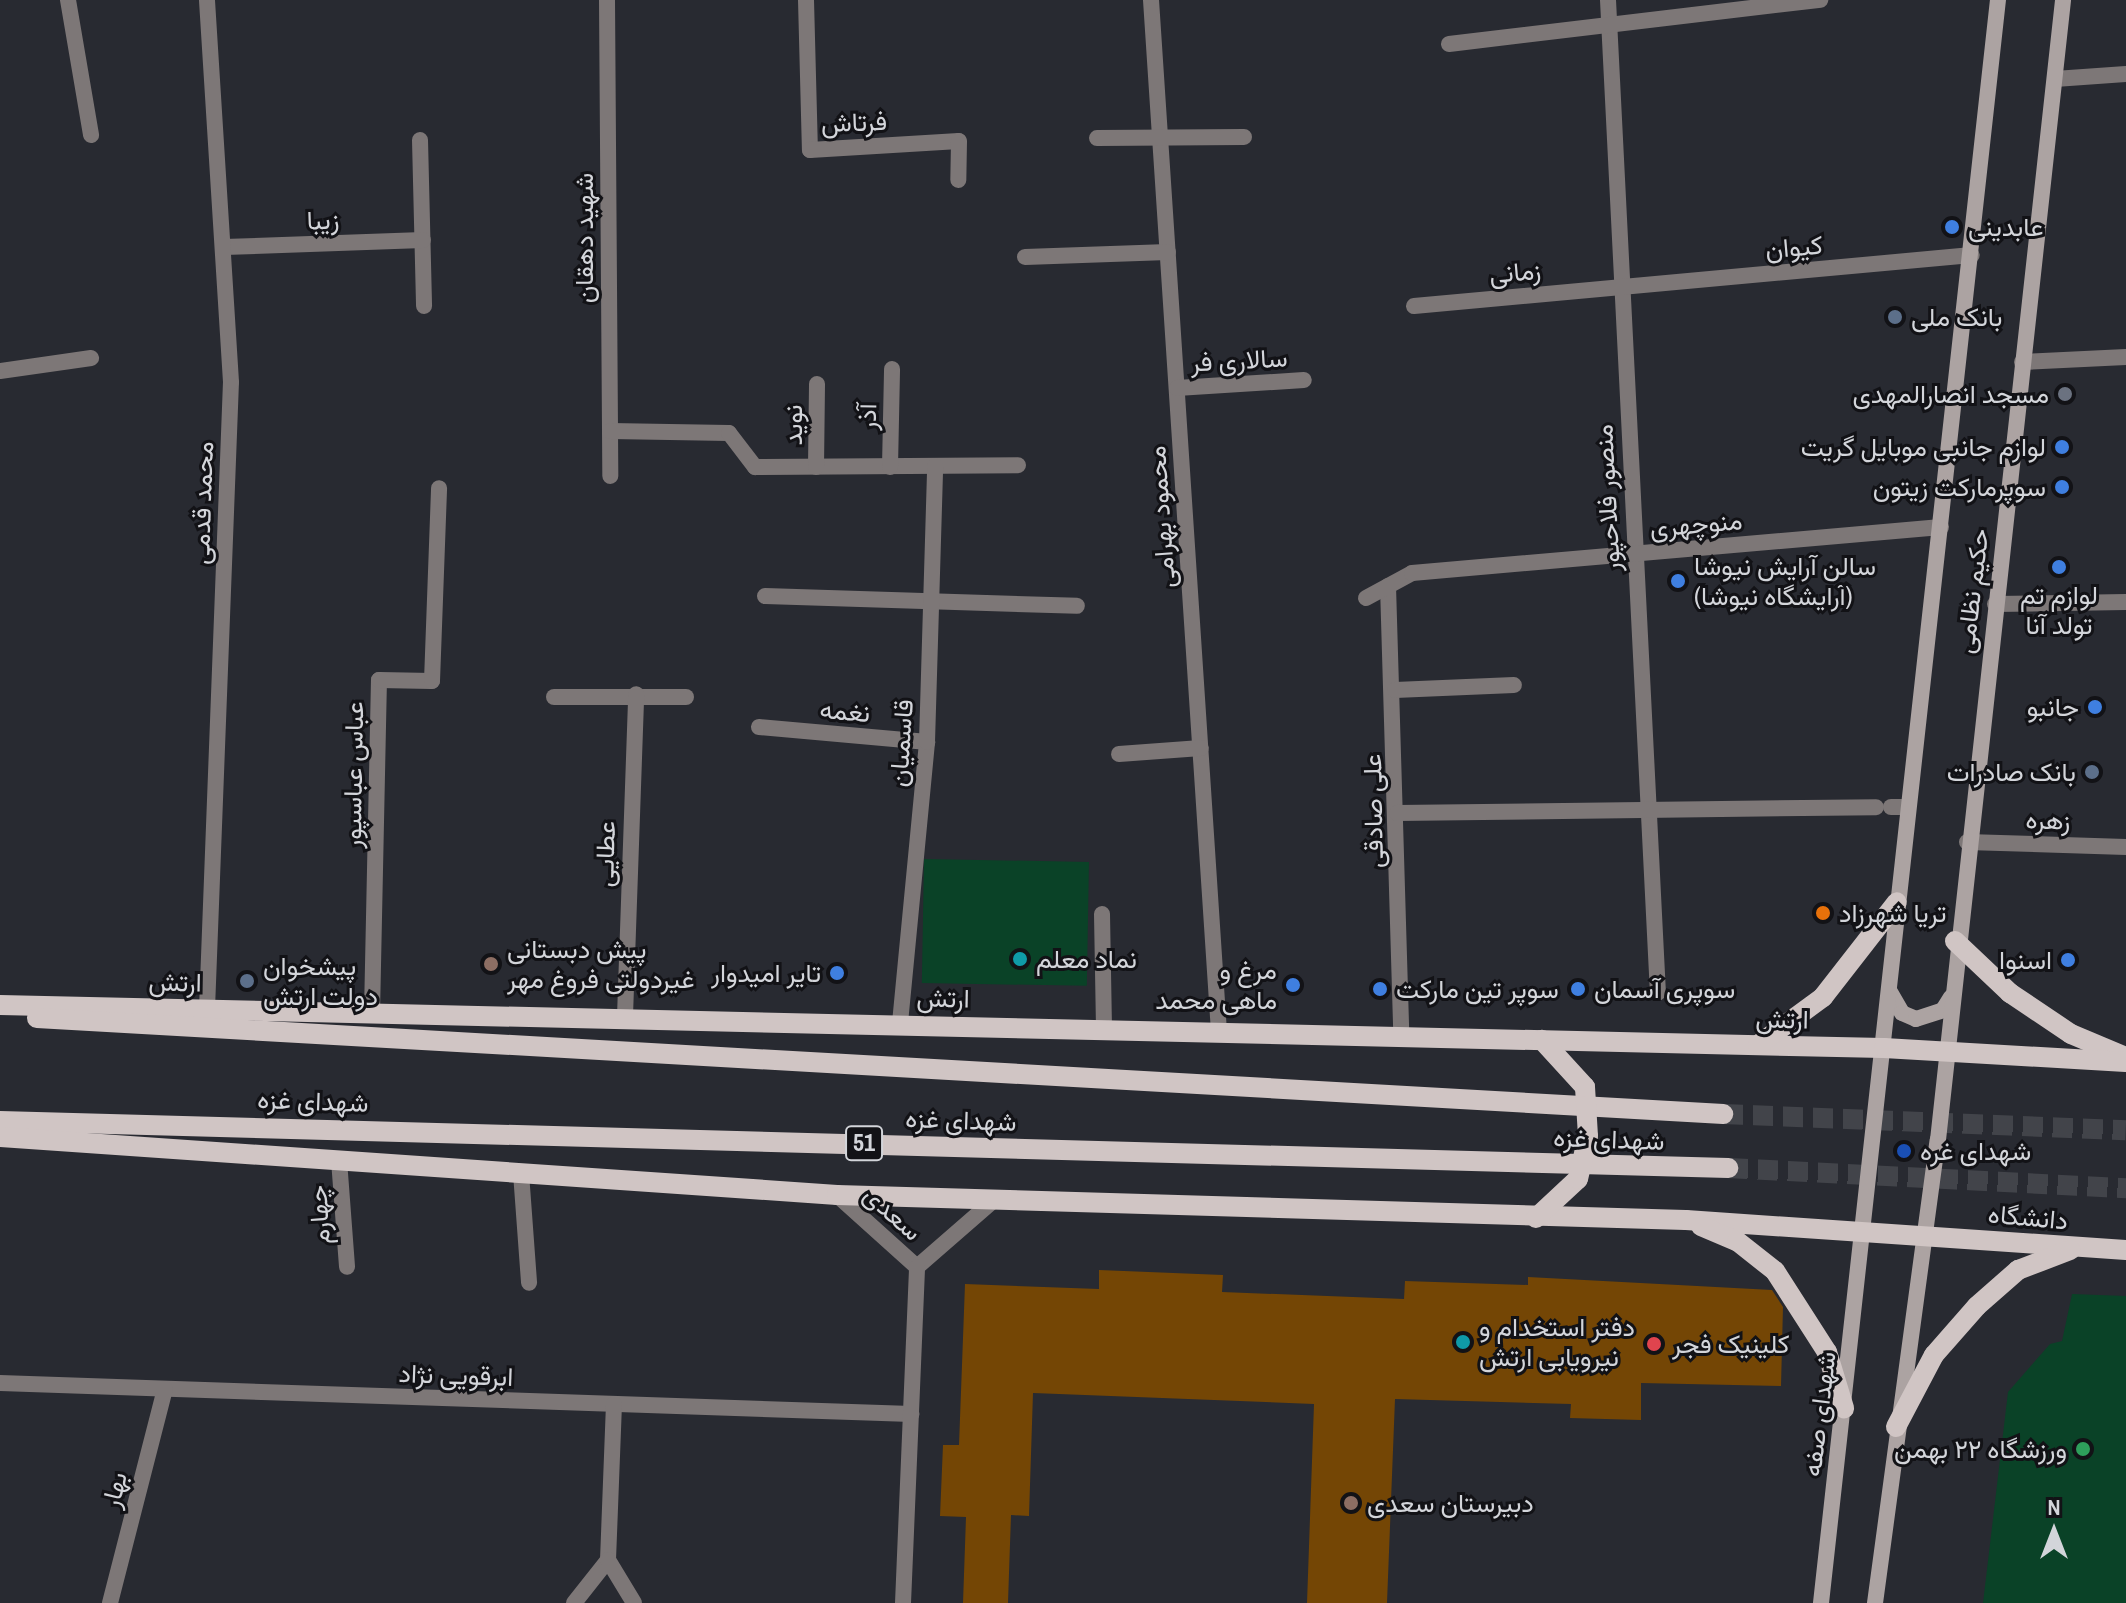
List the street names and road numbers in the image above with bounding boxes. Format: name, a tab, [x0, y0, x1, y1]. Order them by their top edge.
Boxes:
street label: فرتاش	[820, 105, 888, 139]
street label: شهید دهقان	[568, 173, 600, 303]
street label: زیبا	[306, 204, 340, 236]
street label: کیوان	[1764, 229, 1824, 265]
street label: زمانی	[1488, 254, 1542, 290]
street label: سالاری فر	[1190, 342, 1288, 378]
street label: آذر	[851, 403, 883, 431]
street label: نوید	[777, 405, 809, 445]
street label: منصور فلاحپور	[1588, 423, 1626, 573]
street label: محمد قدمی	[184, 441, 220, 565]
street label: محمود بهرامی	[1140, 445, 1182, 589]
street label: منوچهری	[1648, 504, 1744, 544]
street label: حکیم نظامی	[1949, 527, 1995, 655]
street label: نغمه	[818, 693, 872, 729]
street label: قاسمیان	[882, 698, 920, 788]
street label: عباس عباسپور	[336, 701, 370, 849]
street label: علی صادقی	[1356, 754, 1390, 868]
street label: زهره	[2025, 804, 2071, 836]
street label: عطایی	[588, 820, 622, 888]
street label: ارتش	[148, 966, 202, 998]
street label: ارتش	[916, 982, 970, 1014]
street label: ارتش	[1755, 1003, 1809, 1035]
street label: شهدای غزه	[257, 1083, 369, 1119]
street label: شهدای غزه	[905, 1102, 1017, 1138]
street label: شهدای غزه	[1553, 1121, 1665, 1157]
road number: 51	[844, 1123, 884, 1163]
street label: سعدی	[857, 1179, 929, 1247]
street label: چهارم	[301, 1184, 337, 1246]
street label: دانشگاه	[1987, 1198, 2069, 1236]
street label: شهدای صفه	[1796, 1350, 1842, 1478]
street label: ابرقویی نژاد	[398, 1357, 514, 1393]
street label: بهار	[94, 1469, 134, 1511]

